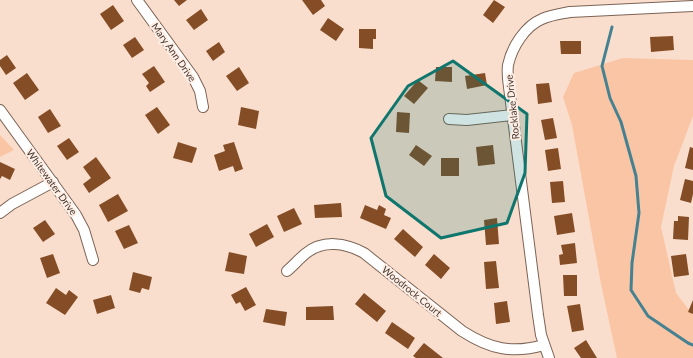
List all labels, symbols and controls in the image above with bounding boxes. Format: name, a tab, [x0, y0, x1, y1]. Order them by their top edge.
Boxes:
street label: Mary Ann Drive	[149, 20, 199, 84]
street label: Rocklake Drive	[503, 74, 521, 140]
street label: Whitewater Drive	[24, 147, 80, 217]
street label: Woodrock Court	[380, 263, 445, 319]

